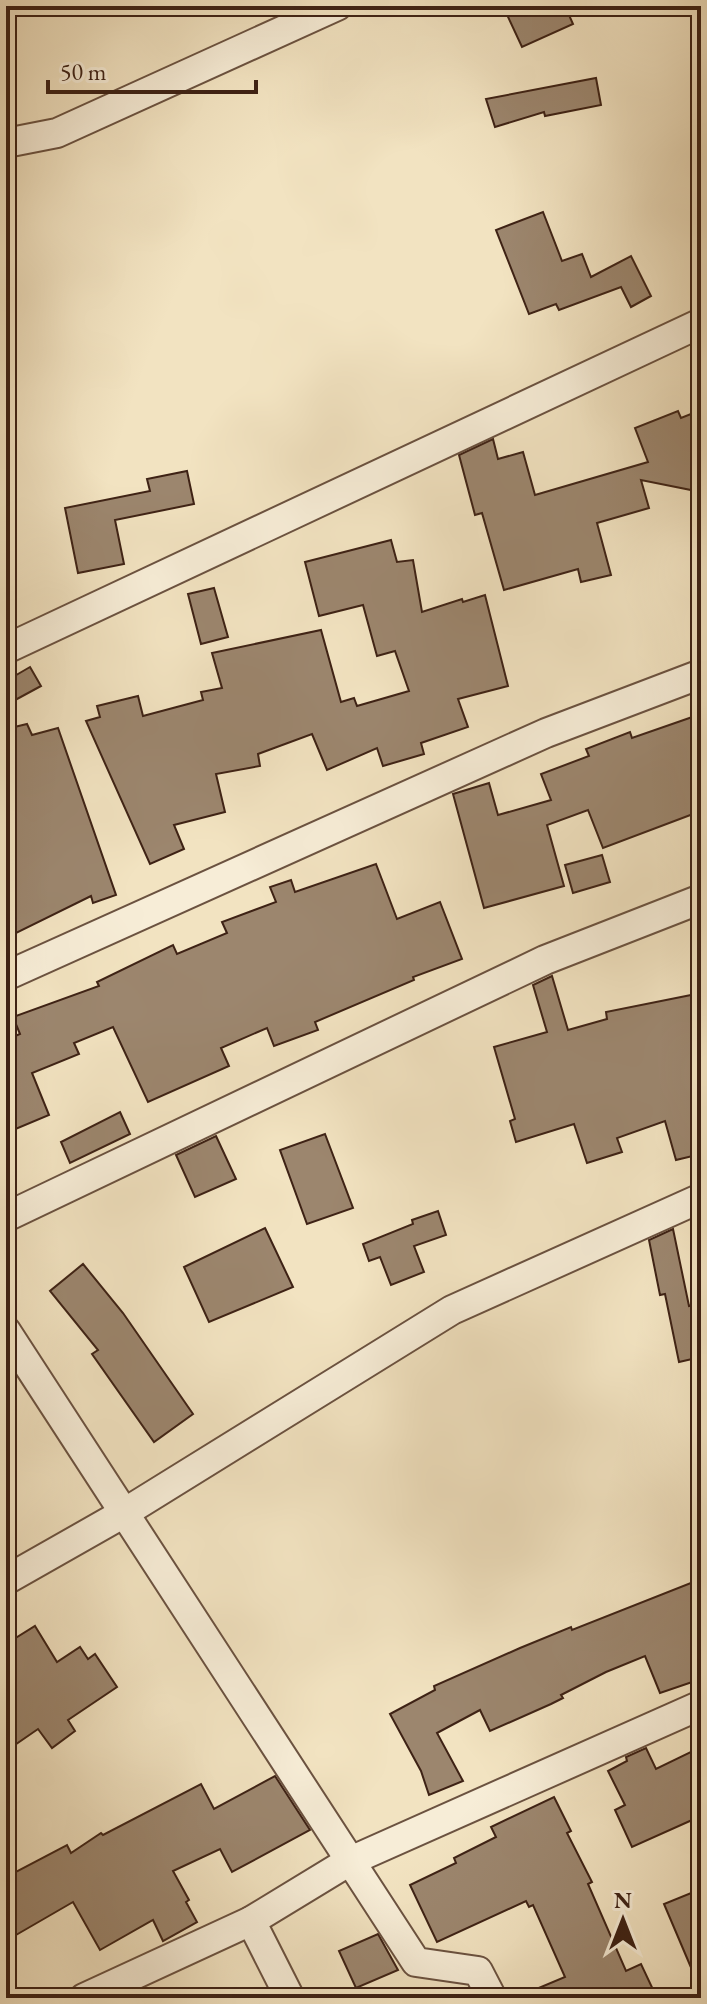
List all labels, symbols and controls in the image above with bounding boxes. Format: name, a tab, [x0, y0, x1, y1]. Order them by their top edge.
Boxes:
scale bar	[48, 44, 256, 94]
text: 50 m	[60, 56, 107, 87]
north arrow	[583, 1880, 663, 1960]
text: N	[614, 1886, 632, 1915]

